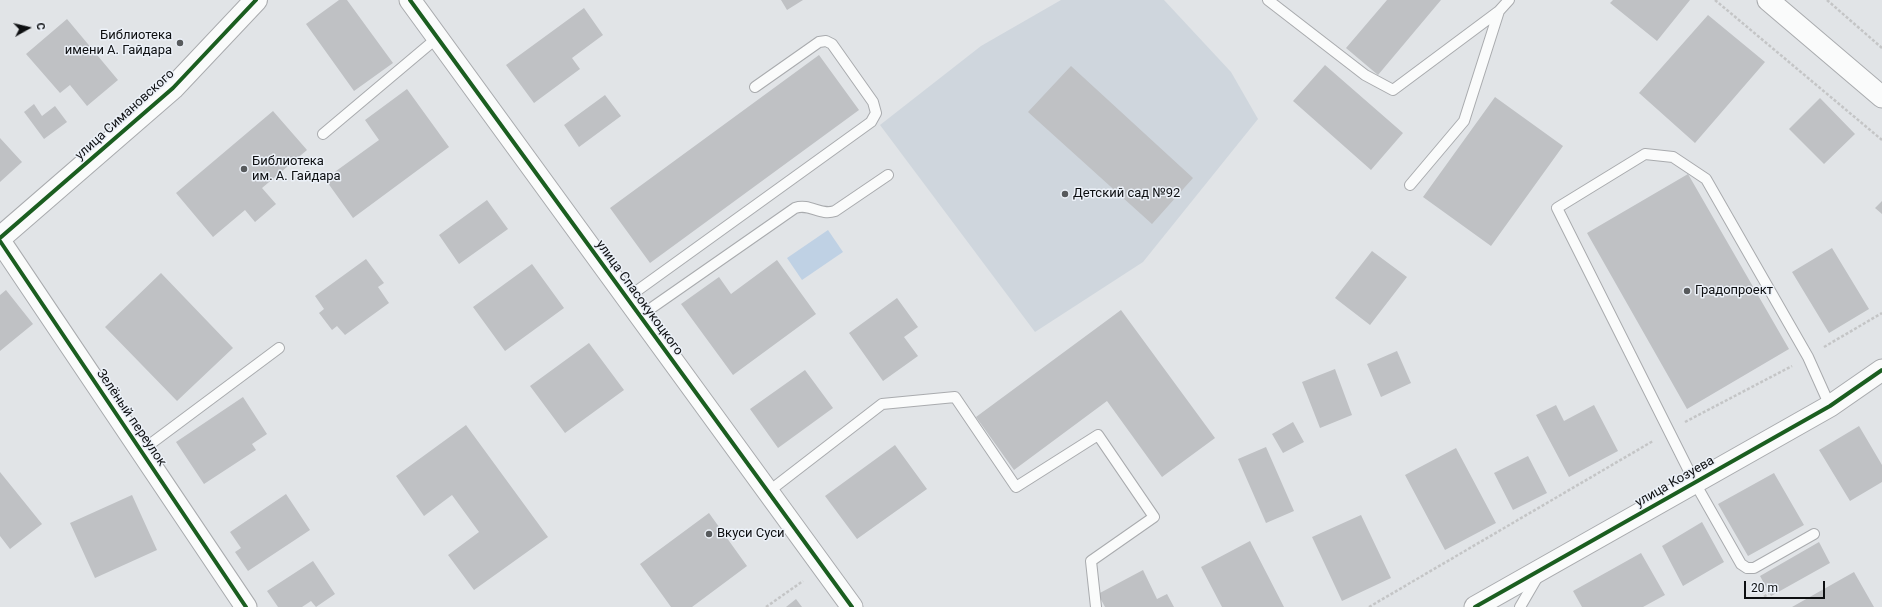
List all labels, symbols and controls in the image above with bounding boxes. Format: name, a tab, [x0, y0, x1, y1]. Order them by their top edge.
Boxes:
north arrow	[8, 8, 48, 48]
text: С	[33, 22, 47, 31]
place label: Библиотека имени А. Гайдара	[65, 28, 172, 59]
marker: Библиотека имени А. Гайдара	[175, 38, 185, 48]
street label: улица Симановского	[72, 66, 178, 164]
place label: Библиотека им. А. Гайдара	[252, 154, 341, 185]
marker: Библиотека им. А. Гайдара	[239, 164, 249, 174]
place label: Детский сад №92	[1073, 186, 1180, 202]
marker: Детский сад №92	[1060, 189, 1070, 199]
street label: улица Спасокукоцкого	[592, 237, 686, 359]
place label: Градопроект	[1695, 283, 1773, 299]
marker: Градопроект	[1682, 286, 1692, 296]
street label: Зелёный переулок	[93, 367, 169, 469]
street label: улица Козуева	[1633, 453, 1717, 511]
place label: Вкуси Суси	[717, 526, 785, 542]
marker: Вкуси Суси	[704, 529, 714, 539]
scale bar	[1746, 573, 1827, 599]
text: 20 m	[1751, 581, 1778, 595]

